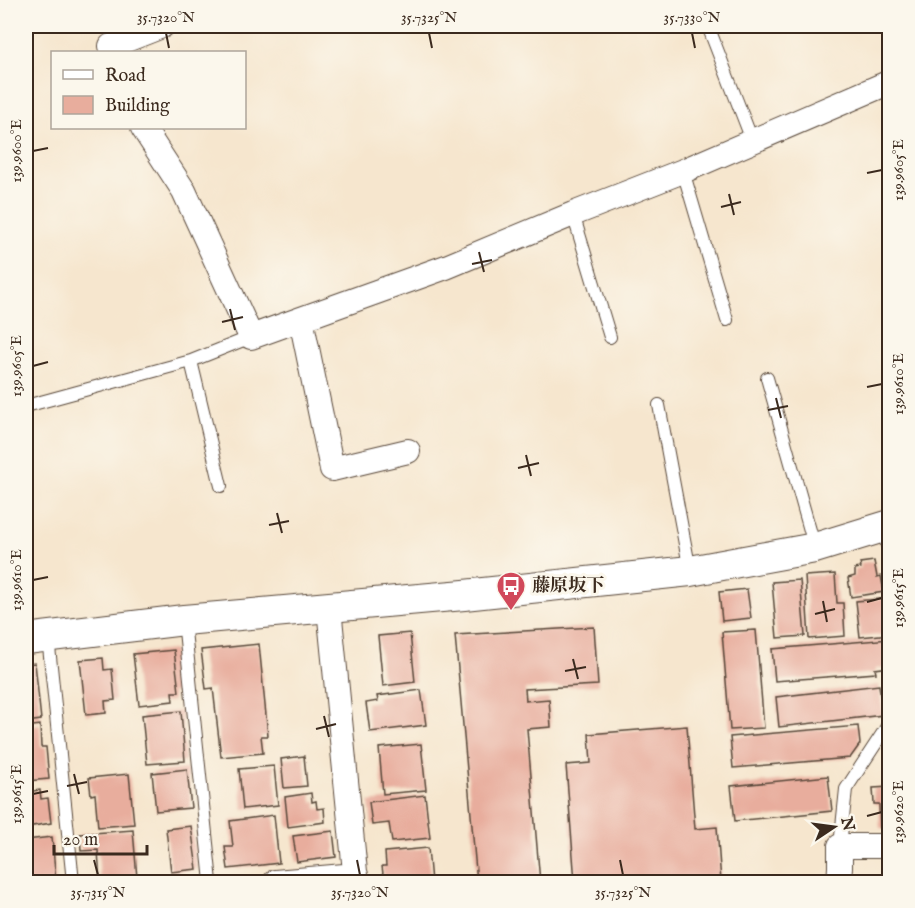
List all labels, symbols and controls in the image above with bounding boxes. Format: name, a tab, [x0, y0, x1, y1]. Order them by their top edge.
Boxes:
text: 35.7320°N	[137, 8, 195, 27]
text: 35.7325°N	[401, 8, 457, 27]
text: 35.7330°N	[664, 8, 720, 27]
legend	[51, 51, 246, 129]
text: Road	[105, 65, 146, 88]
text: Building	[105, 95, 170, 118]
text: 139.9600°E	[7, 119, 26, 183]
text: 139.9605°E	[889, 139, 908, 201]
text: 139.9605°E	[7, 335, 26, 397]
text: 139.9610°E	[889, 353, 908, 415]
text: 139.9610°E	[7, 549, 26, 611]
text: 139.9615°E	[889, 568, 908, 628]
bus stop icon: 藤原坂下	[495, 570, 527, 612]
place label: 藤原坂下	[532, 575, 604, 598]
text: 139.9615°E	[7, 764, 26, 824]
text: 139.9620°E	[889, 780, 908, 844]
north arrow	[804, 797, 864, 857]
text: N	[835, 814, 858, 833]
scale bar	[54, 818, 147, 856]
text: 20 m	[63, 829, 98, 852]
text: 35.7315°N	[71, 883, 125, 902]
text: 35.7320°N	[331, 883, 389, 902]
text: 35.7325°N	[595, 883, 651, 902]

